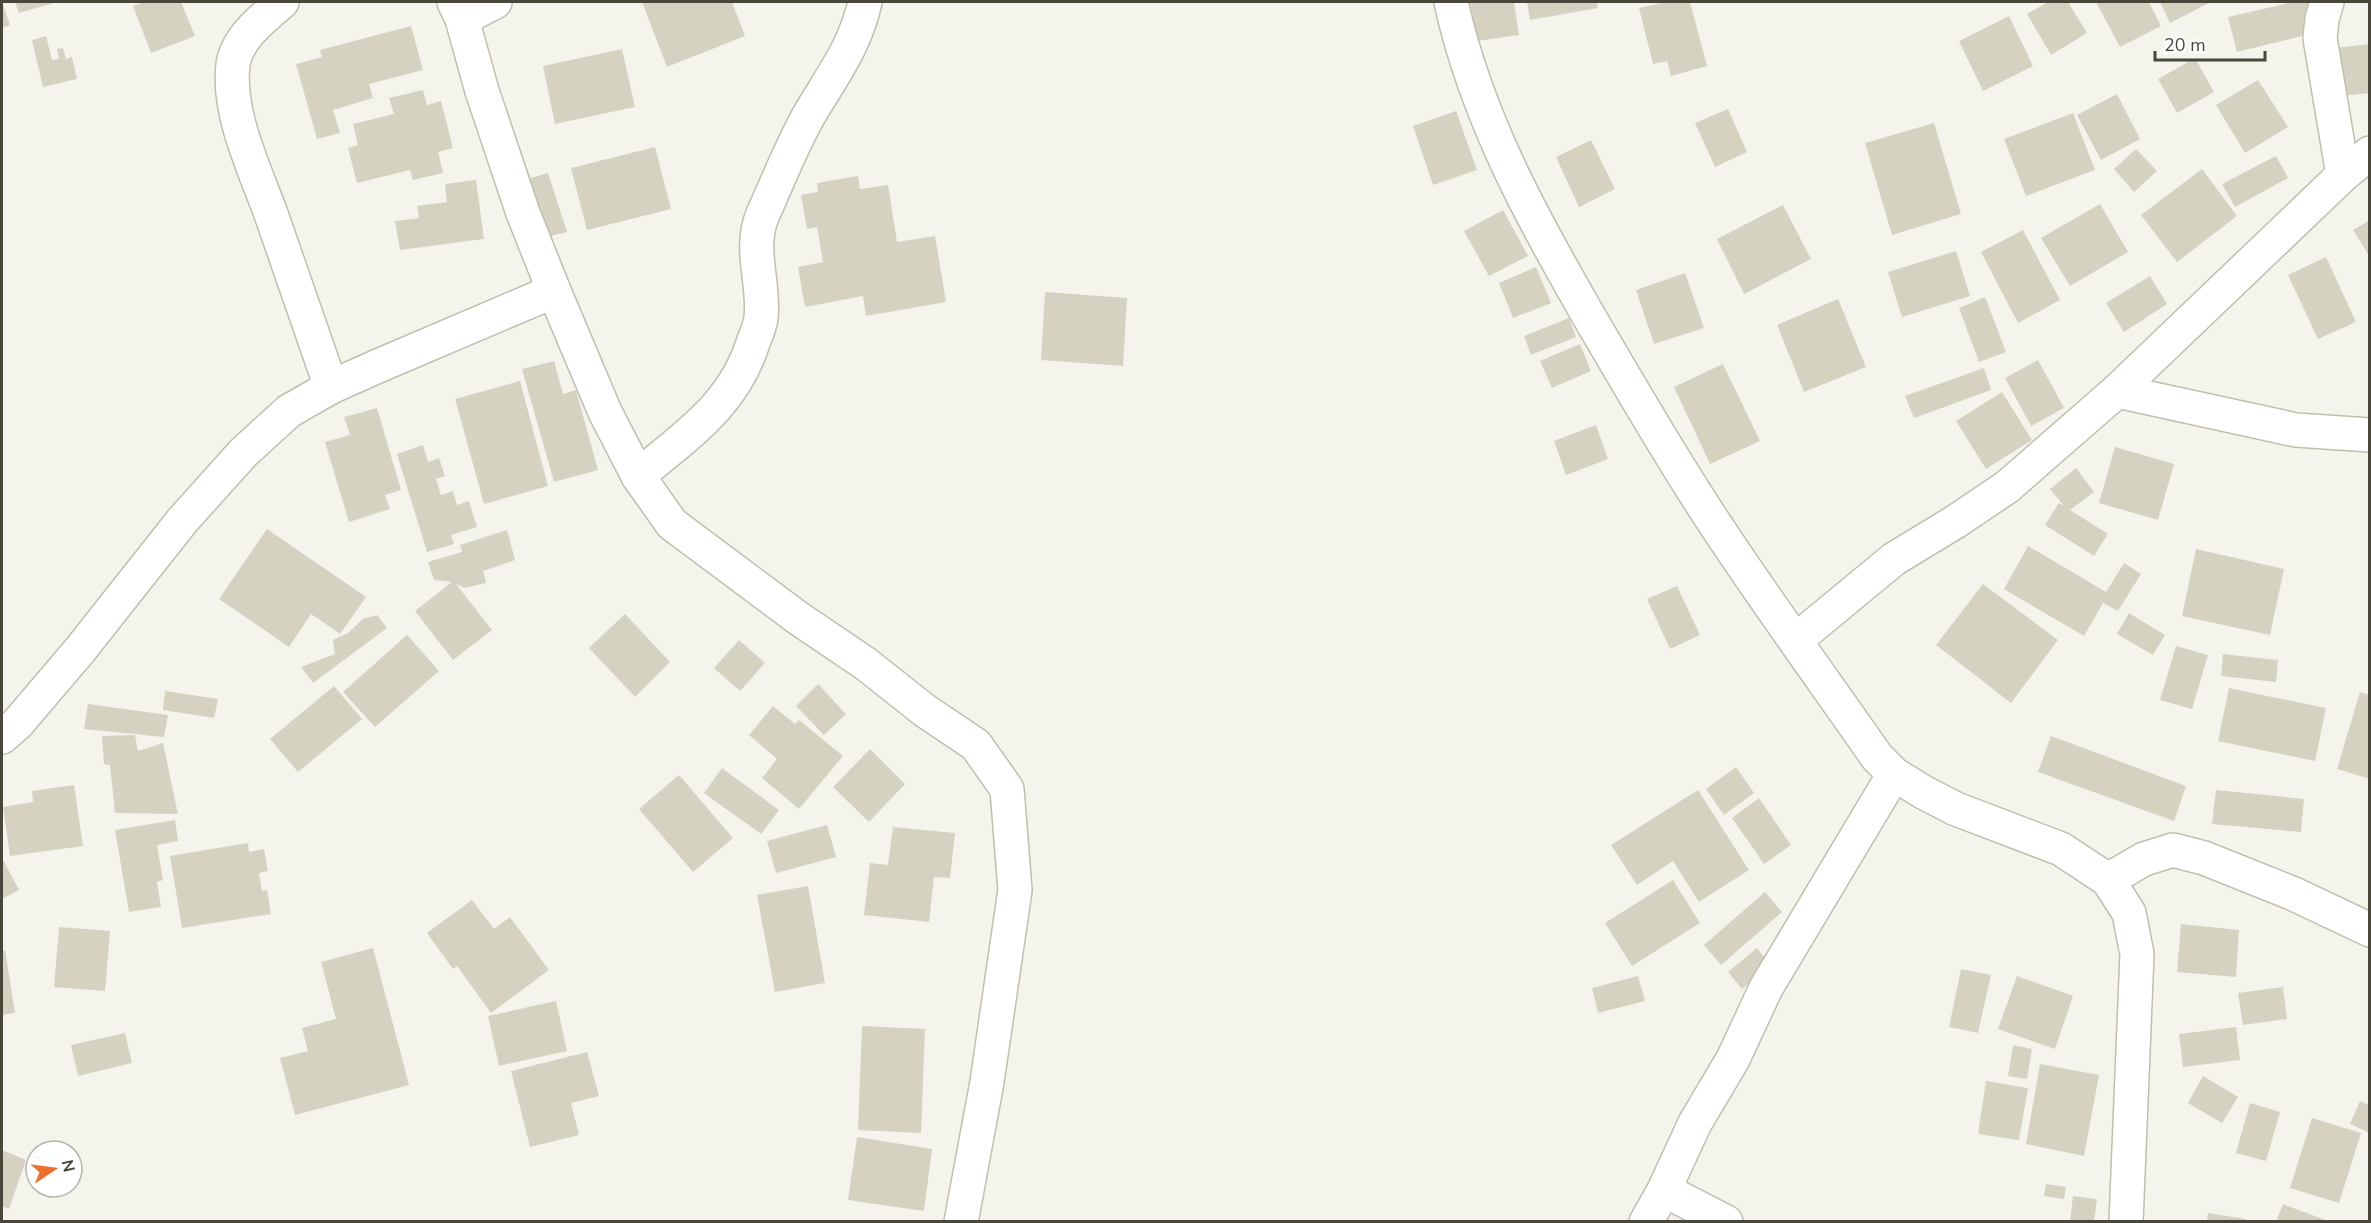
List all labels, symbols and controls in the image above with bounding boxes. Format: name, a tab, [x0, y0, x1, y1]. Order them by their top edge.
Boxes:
scale bar	[2155, 24, 2264, 62]
text: 20 m	[2164, 33, 2206, 57]
north arrow	[24, 1139, 84, 1199]
text: N	[56, 1158, 80, 1174]

